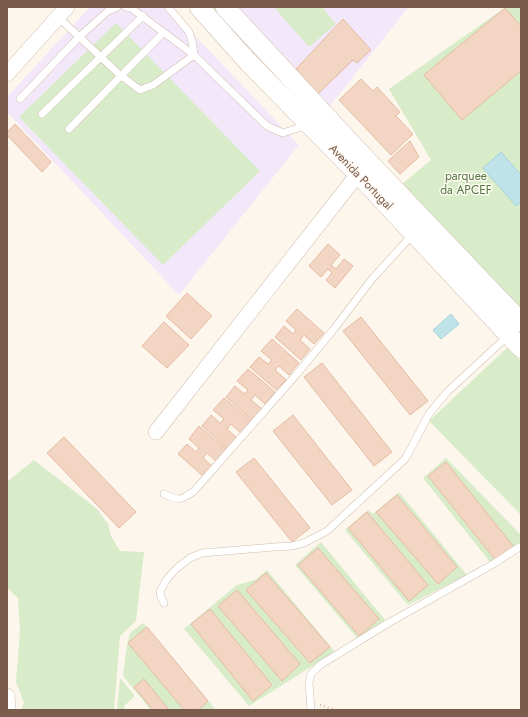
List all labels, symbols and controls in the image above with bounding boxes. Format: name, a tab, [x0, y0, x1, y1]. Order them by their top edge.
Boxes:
street label: Avenida Portugal	[325, 140, 397, 214]
park label: parquee da APCEF	[440, 167, 492, 199]

